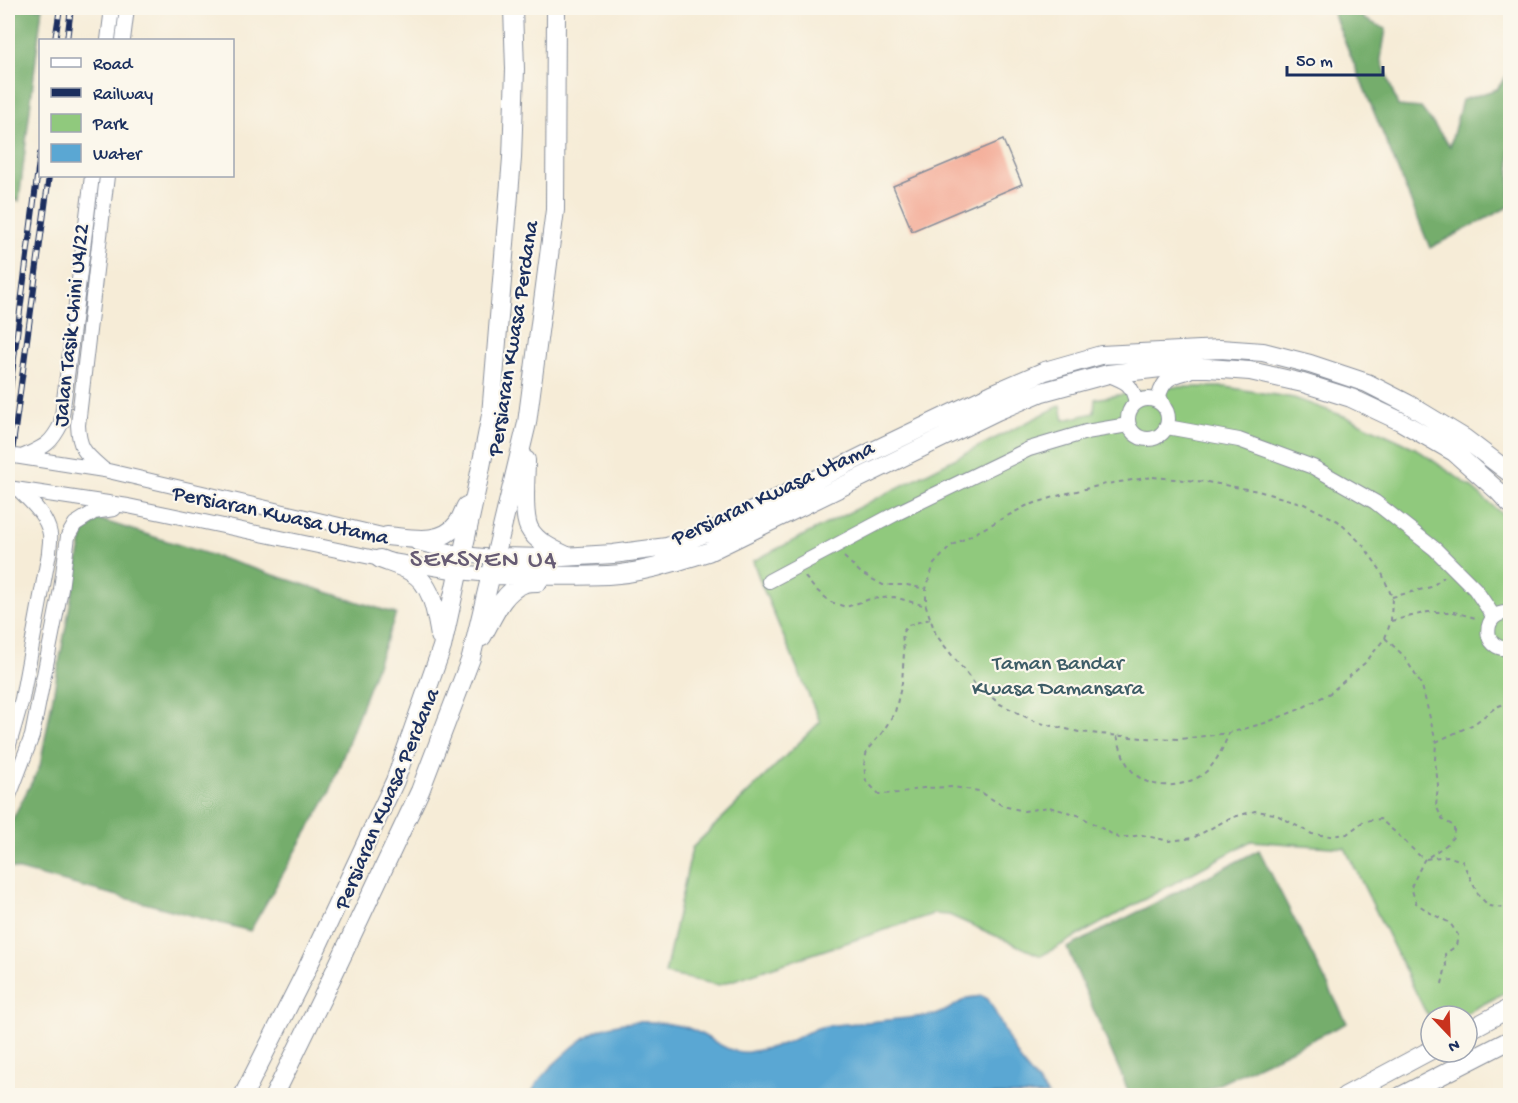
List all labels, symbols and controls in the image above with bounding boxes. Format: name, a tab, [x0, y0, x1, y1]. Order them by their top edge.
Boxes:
legend	[39, 39, 234, 177]
scale bar	[1287, 39, 1383, 77]
text: 50 m	[1296, 52, 1333, 73]
text: Road	[93, 55, 134, 76]
text: Railway	[93, 85, 153, 106]
text: Park	[92, 115, 129, 136]
text: Water	[93, 145, 143, 166]
street label: Persiaran Kwasa Perdana	[483, 218, 547, 459]
street label: Jalan Tasik Chini U4/22	[49, 222, 97, 428]
street label: Persiaran Kwasa Utama	[667, 436, 880, 553]
street label: Persiaran Kwasa Utama	[169, 481, 392, 553]
district label: SEKSYEN U4	[410, 546, 558, 577]
park label: Taman Bandar Kwasa Damansara	[972, 652, 1145, 703]
street label: Persiaran Kwasa Perdana	[330, 684, 447, 915]
north arrow	[1419, 1004, 1479, 1064]
text: N	[1444, 1034, 1462, 1056]

